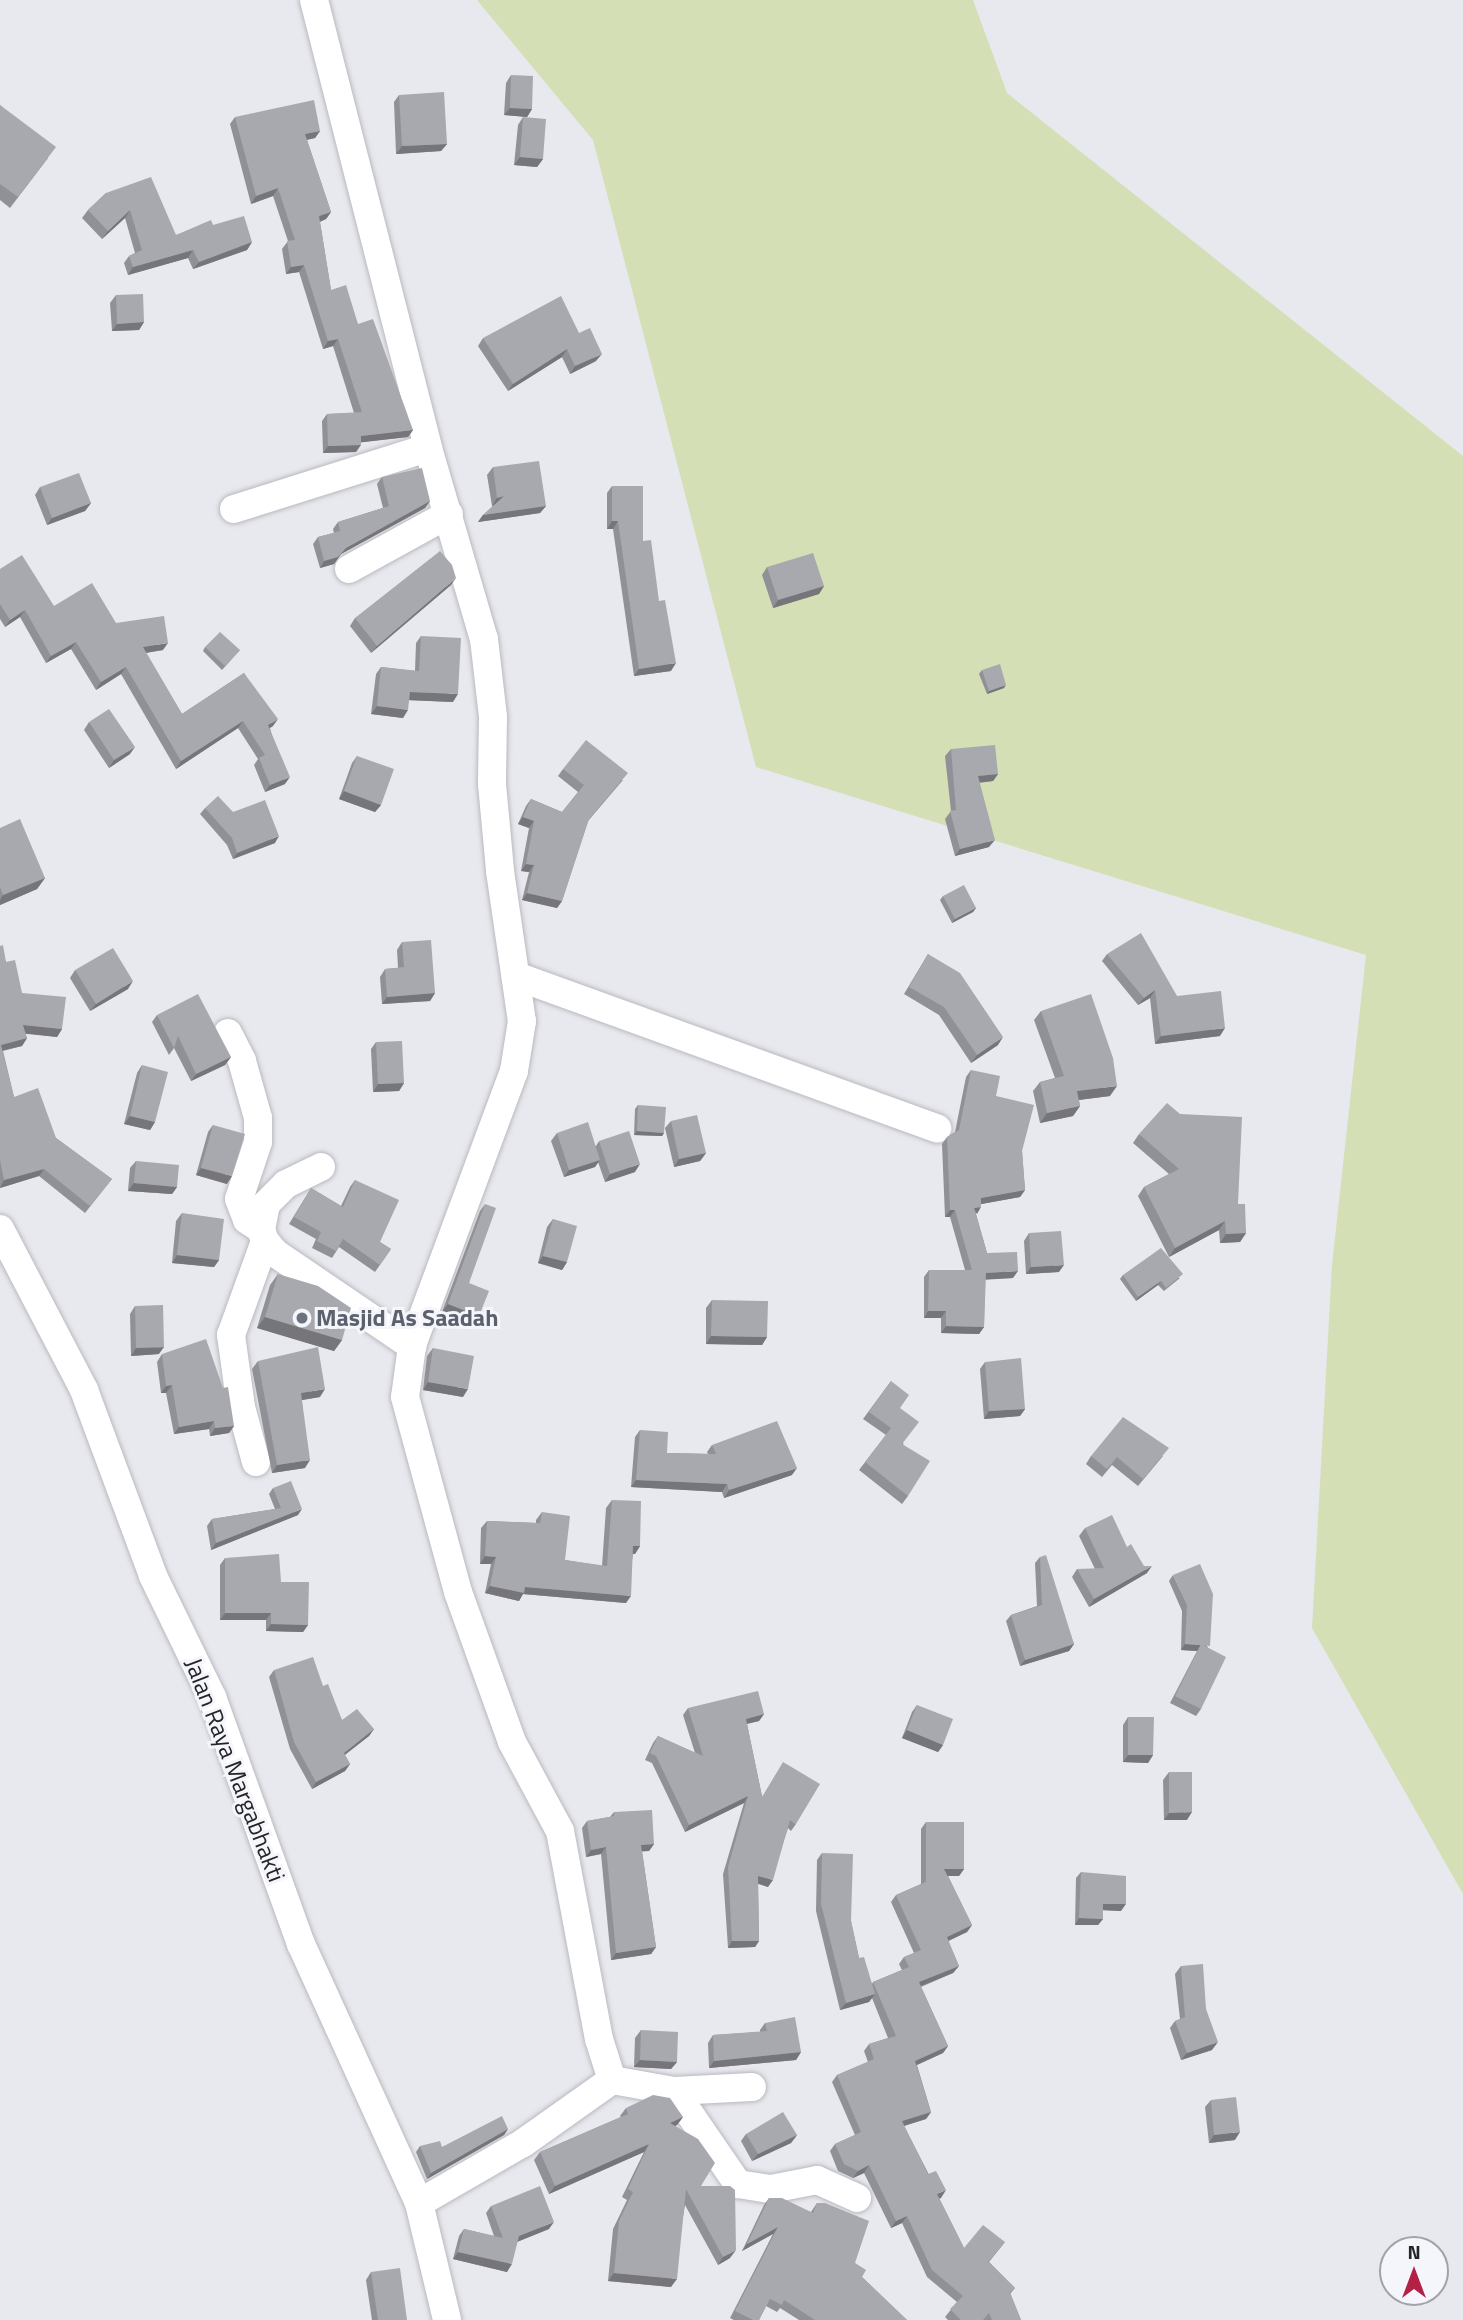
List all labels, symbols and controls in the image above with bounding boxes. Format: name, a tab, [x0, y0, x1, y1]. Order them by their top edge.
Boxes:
place label: Masjid As Saadah	[316, 1304, 498, 1332]
marker: Masjid As Saadah	[294, 1310, 310, 1326]
street label: Jalan Raya Margabhakti	[179, 1654, 291, 1886]
north arrow	[1379, 2236, 1449, 2306]
text: N	[1407, 2237, 1421, 2266]

